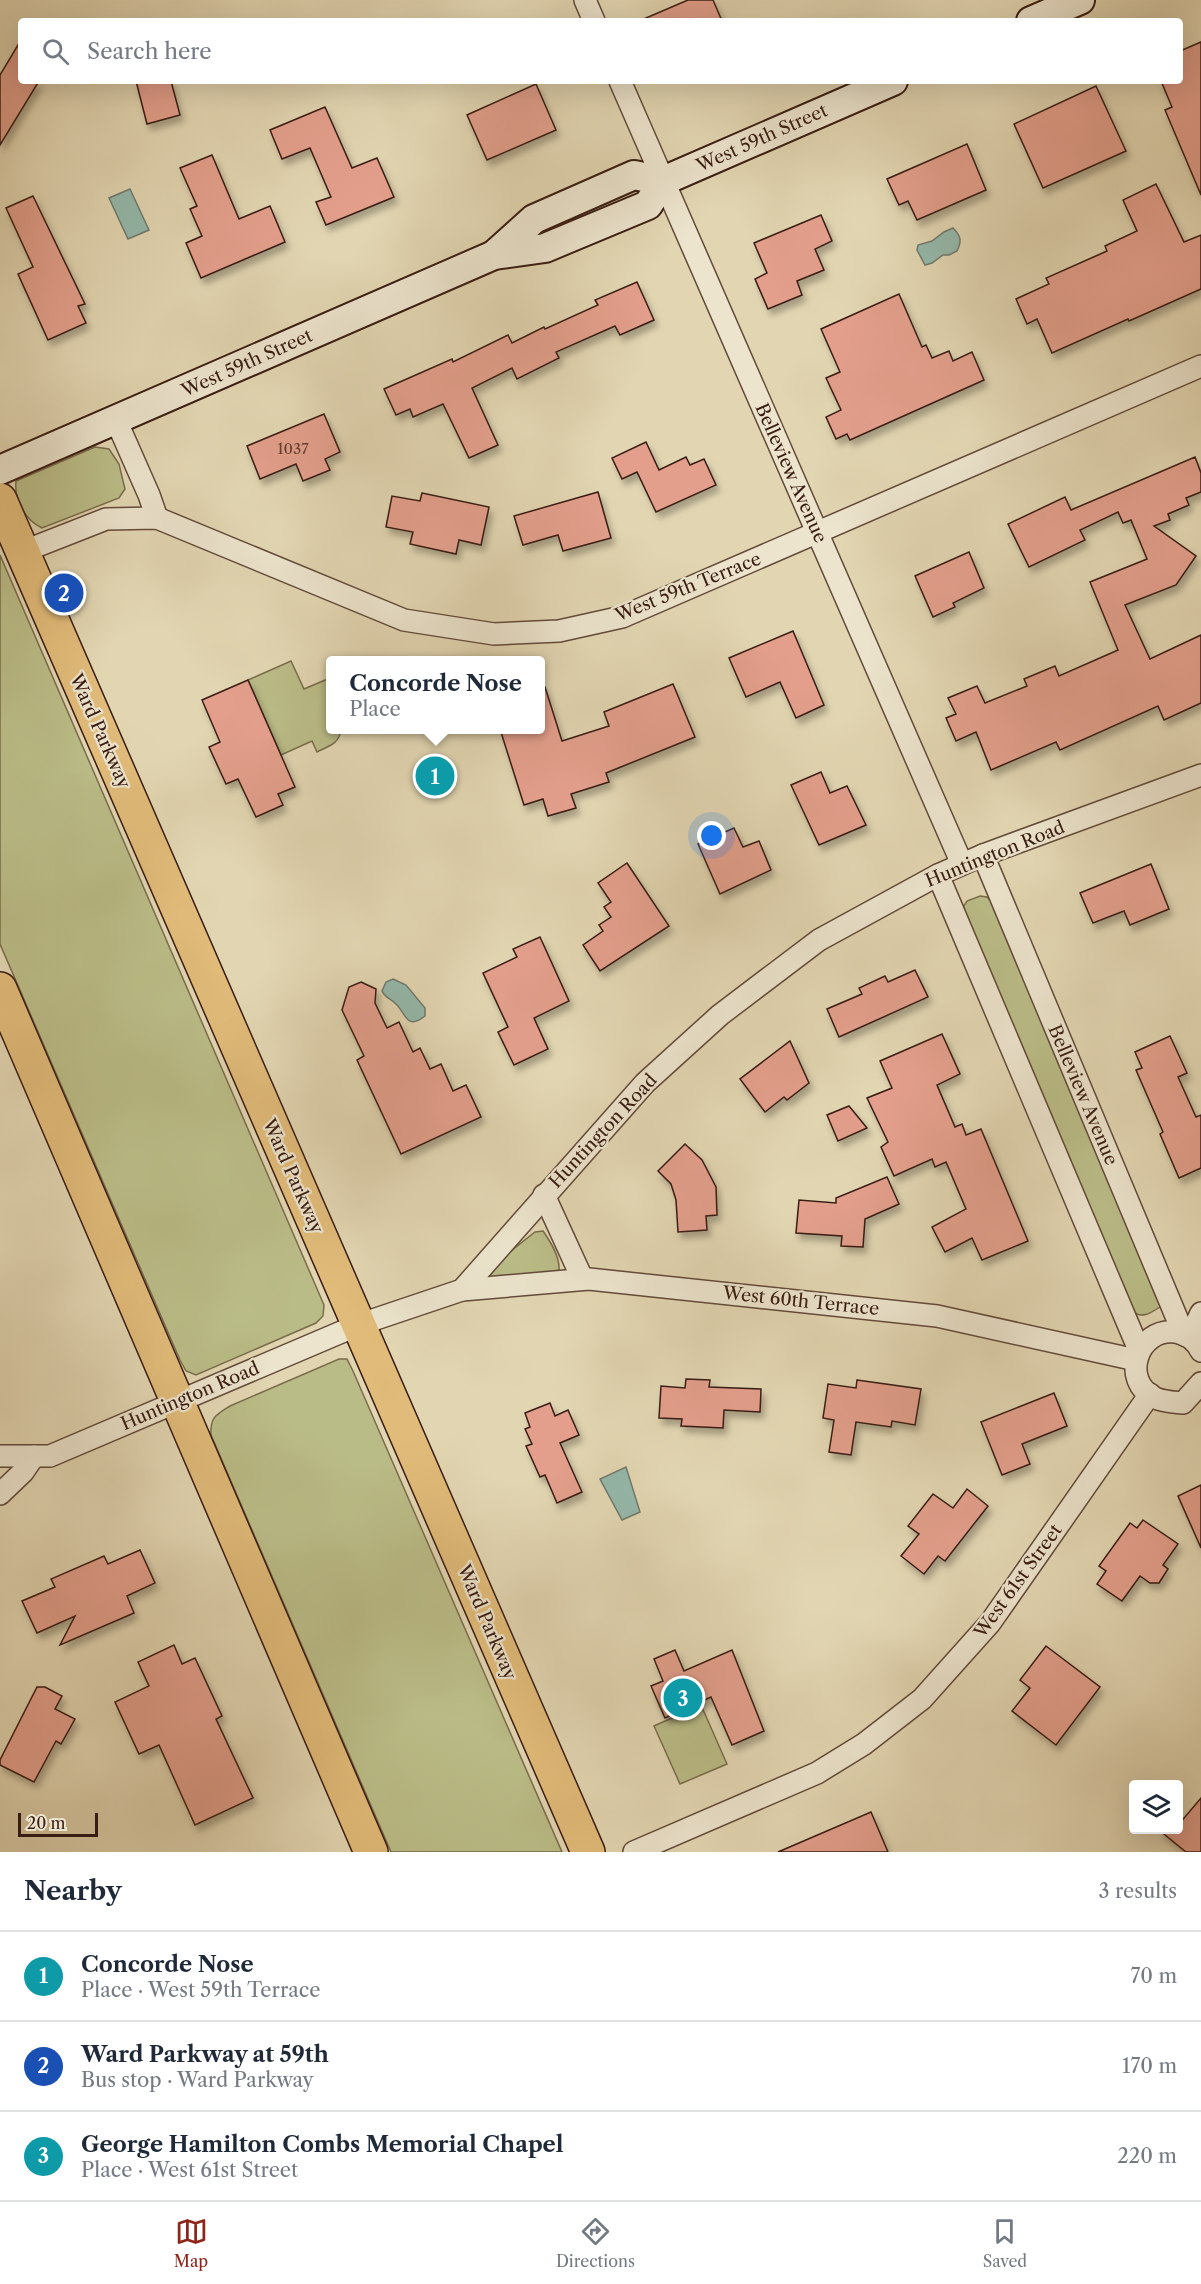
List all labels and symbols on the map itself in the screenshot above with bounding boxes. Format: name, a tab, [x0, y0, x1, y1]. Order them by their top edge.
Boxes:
street label: West 59th Street	[692, 99, 831, 177]
street label: West 59th Street	[177, 324, 316, 402]
street label: Belleview Avenue	[750, 400, 832, 546]
house number: 1037	[277, 439, 309, 458]
street label: West 59th Terrace	[611, 548, 764, 627]
pin: 2	[44, 570, 84, 616]
street label: Ward Parkway	[65, 669, 135, 792]
pin: 1	[416, 754, 454, 798]
street label: Huntington Road	[922, 816, 1068, 892]
your location	[697, 821, 726, 850]
street label: Belleview Avenue	[1043, 1021, 1123, 1169]
street label: Huntington Road	[544, 1069, 662, 1193]
street label: Ward Parkway	[258, 1114, 328, 1237]
street label: West 60th Terrace	[721, 1282, 880, 1320]
street label: Huntington Road	[118, 1357, 262, 1435]
street label: West 61st Street	[969, 1519, 1067, 1643]
street label: Ward Parkway	[452, 1560, 522, 1684]
pin: 3	[664, 1676, 702, 1720]
scale bar	[18, 1810, 98, 1838]

